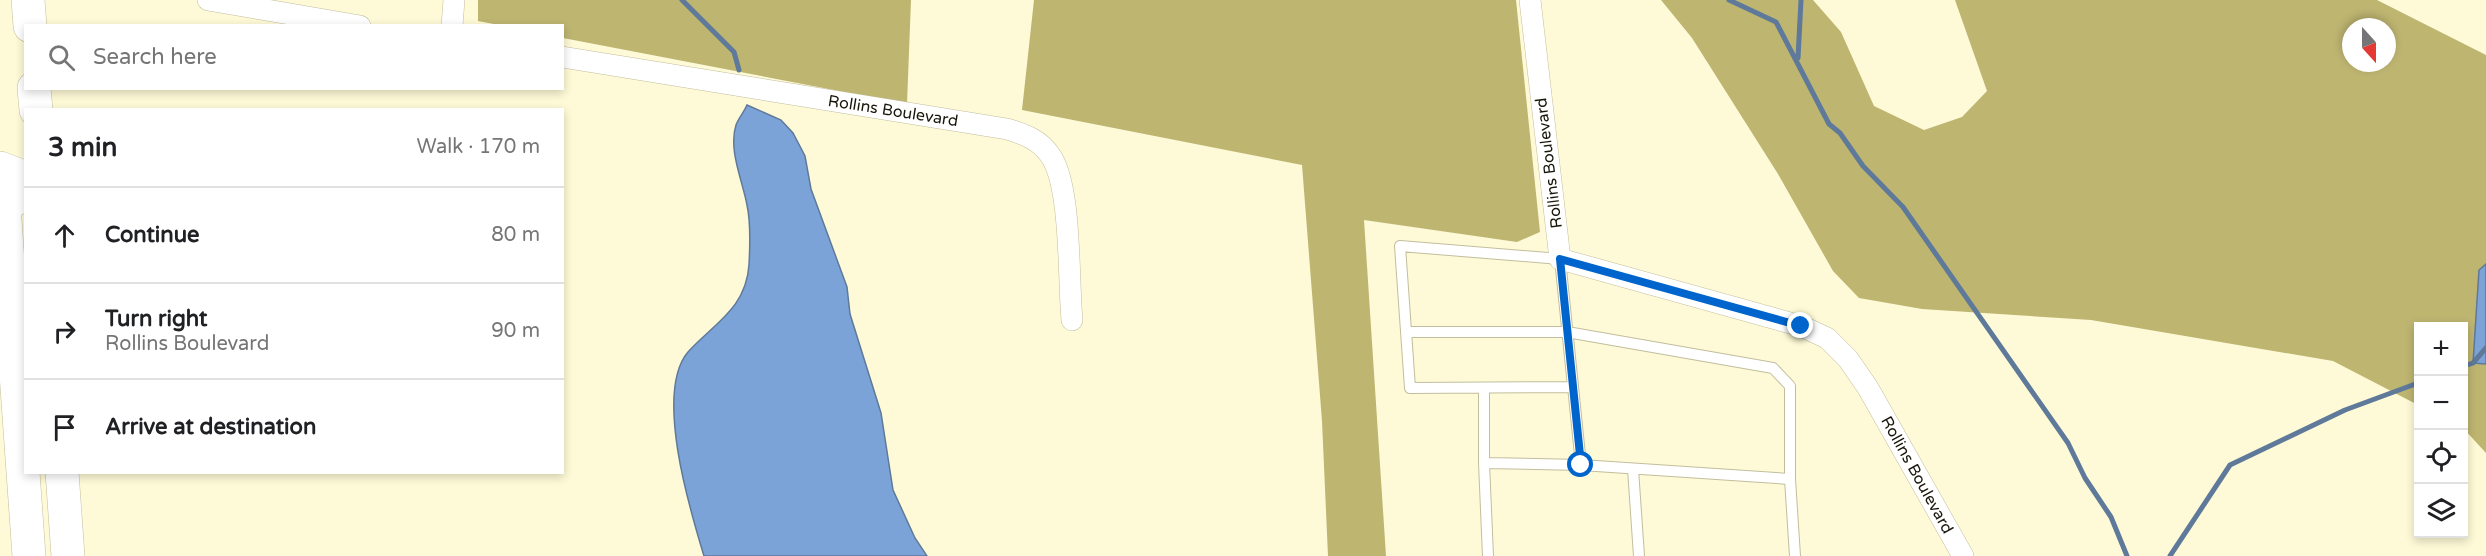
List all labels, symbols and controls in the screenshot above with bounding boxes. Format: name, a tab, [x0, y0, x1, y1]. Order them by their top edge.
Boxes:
north arrow	[2342, 18, 2396, 72]
search box	[24, 24, 564, 90]
icon: search	[45, 41, 78, 74]
text: Search here	[93, 44, 217, 70]
street label: Rollins Boulevard	[827, 91, 959, 131]
street label: Rollins Boulevard	[1531, 97, 1567, 229]
text: 3 min	[48, 132, 117, 163]
text: Walk · 170 m	[417, 135, 540, 159]
icon: ahead	[48, 219, 81, 252]
text: Continue	[105, 222, 200, 248]
text: 80 m	[491, 223, 540, 247]
text: Turn right	[105, 306, 207, 332]
route end	[1787, 312, 1813, 338]
icon: right	[48, 315, 81, 348]
text: 90 m	[491, 319, 540, 343]
map controls	[2414, 322, 2468, 538]
button: +	[2414, 322, 2468, 376]
text: Rollins Boulevard	[105, 332, 269, 356]
button: −	[2414, 376, 2468, 430]
icon: arrive	[48, 411, 81, 444]
street label: Rollins Boulevard	[1876, 413, 1958, 537]
text: Arrive at destination	[105, 414, 316, 440]
button: locate	[2414, 430, 2468, 484]
route start	[1567, 451, 1593, 477]
button: layers	[2414, 484, 2468, 538]

